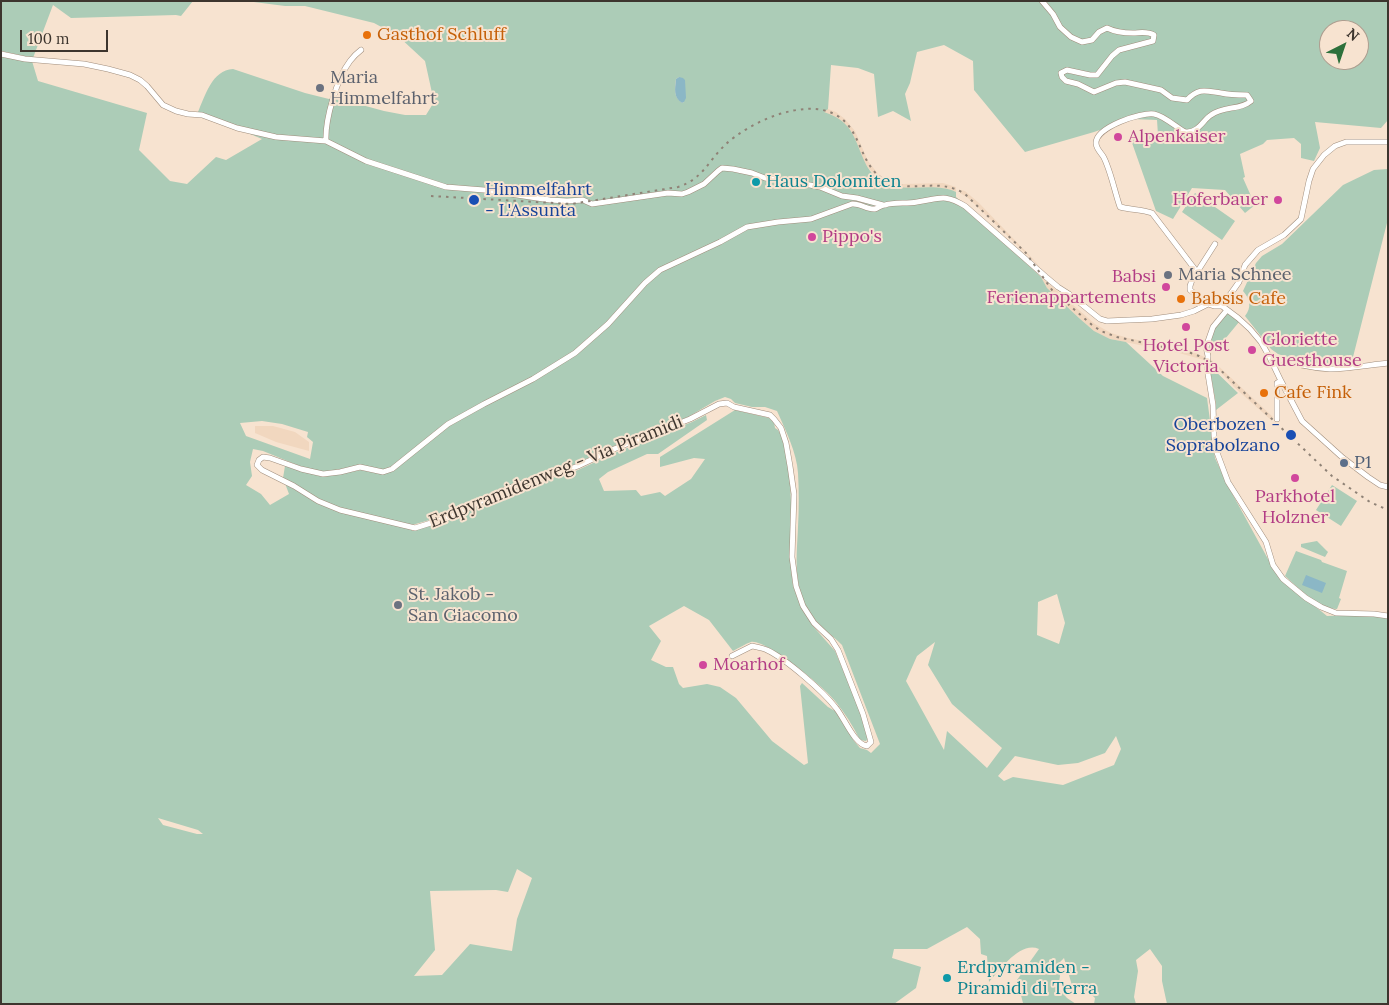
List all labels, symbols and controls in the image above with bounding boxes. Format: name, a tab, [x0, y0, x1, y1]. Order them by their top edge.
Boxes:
scale bar	[22, 20, 110, 52]
north arrow	[1319, 20, 1369, 70]
place label: Gasthof Schluff	[377, 24, 506, 46]
text: N	[1343, 24, 1363, 45]
text: 100 m	[28, 29, 69, 48]
marker: Gasthof Schluff	[361, 29, 373, 41]
place label: Maria Himmelfahrt	[330, 67, 437, 110]
marker: Maria Himmelfahrt	[314, 82, 326, 94]
place label: Alpenkaiser	[1128, 126, 1225, 148]
marker: Alpenkaiser	[1112, 131, 1124, 143]
place label: Haus Dolomiten	[766, 171, 901, 193]
marker: Haus Dolomiten	[750, 176, 762, 188]
place label: Himmelfahrt - L'Assunta	[485, 179, 592, 222]
place label: Hoferbauer	[1172, 189, 1268, 211]
marker: Himmelfahrt - L'Assunta	[467, 193, 481, 207]
marker: Hoferbauer	[1272, 194, 1284, 206]
place label: Pippo's	[822, 226, 882, 248]
marker: Pippo's	[806, 231, 818, 243]
place label: Maria Schnee	[1178, 264, 1292, 286]
place label: Babsi Ferienappartements	[986, 266, 1156, 308]
marker: Maria Schnee	[1162, 269, 1174, 281]
marker: Babsi Ferienappartements	[1160, 281, 1172, 293]
place label: Babsis Cafe	[1191, 288, 1286, 310]
marker: Babsis Cafe	[1175, 293, 1187, 305]
marker: Hotel Post Victoria	[1180, 321, 1192, 333]
place label: Gloriette Guesthouse	[1262, 329, 1362, 372]
place label: Hotel Post Victoria	[1142, 335, 1230, 378]
marker: Gloriette Guesthouse	[1246, 344, 1258, 356]
place label: Cafe Fink	[1274, 382, 1352, 404]
marker: Cafe Fink	[1258, 387, 1270, 399]
street label: Erdpyramidenweg - Via Piramidi	[426, 411, 686, 533]
place label: Oberbozen - Soprabolzano	[1166, 414, 1280, 456]
marker: Oberbozen - Soprabolzano	[1284, 428, 1298, 442]
place label: P1	[1354, 452, 1371, 474]
marker: P1	[1338, 457, 1350, 469]
marker: Parkhotel Holzner	[1289, 472, 1301, 484]
place label: Parkhotel Holzner	[1255, 486, 1335, 528]
place label: St. Jakob - San Giacomo	[408, 584, 518, 626]
marker: St. Jakob - San Giacomo	[392, 599, 404, 611]
place label: Moarhof	[713, 654, 784, 676]
marker: Moarhof	[697, 659, 709, 671]
place label: Erdpyramiden - Piramidi di Terra	[957, 957, 1097, 1000]
marker: Erdpyramiden - Piramidi di Terra	[941, 972, 953, 984]

